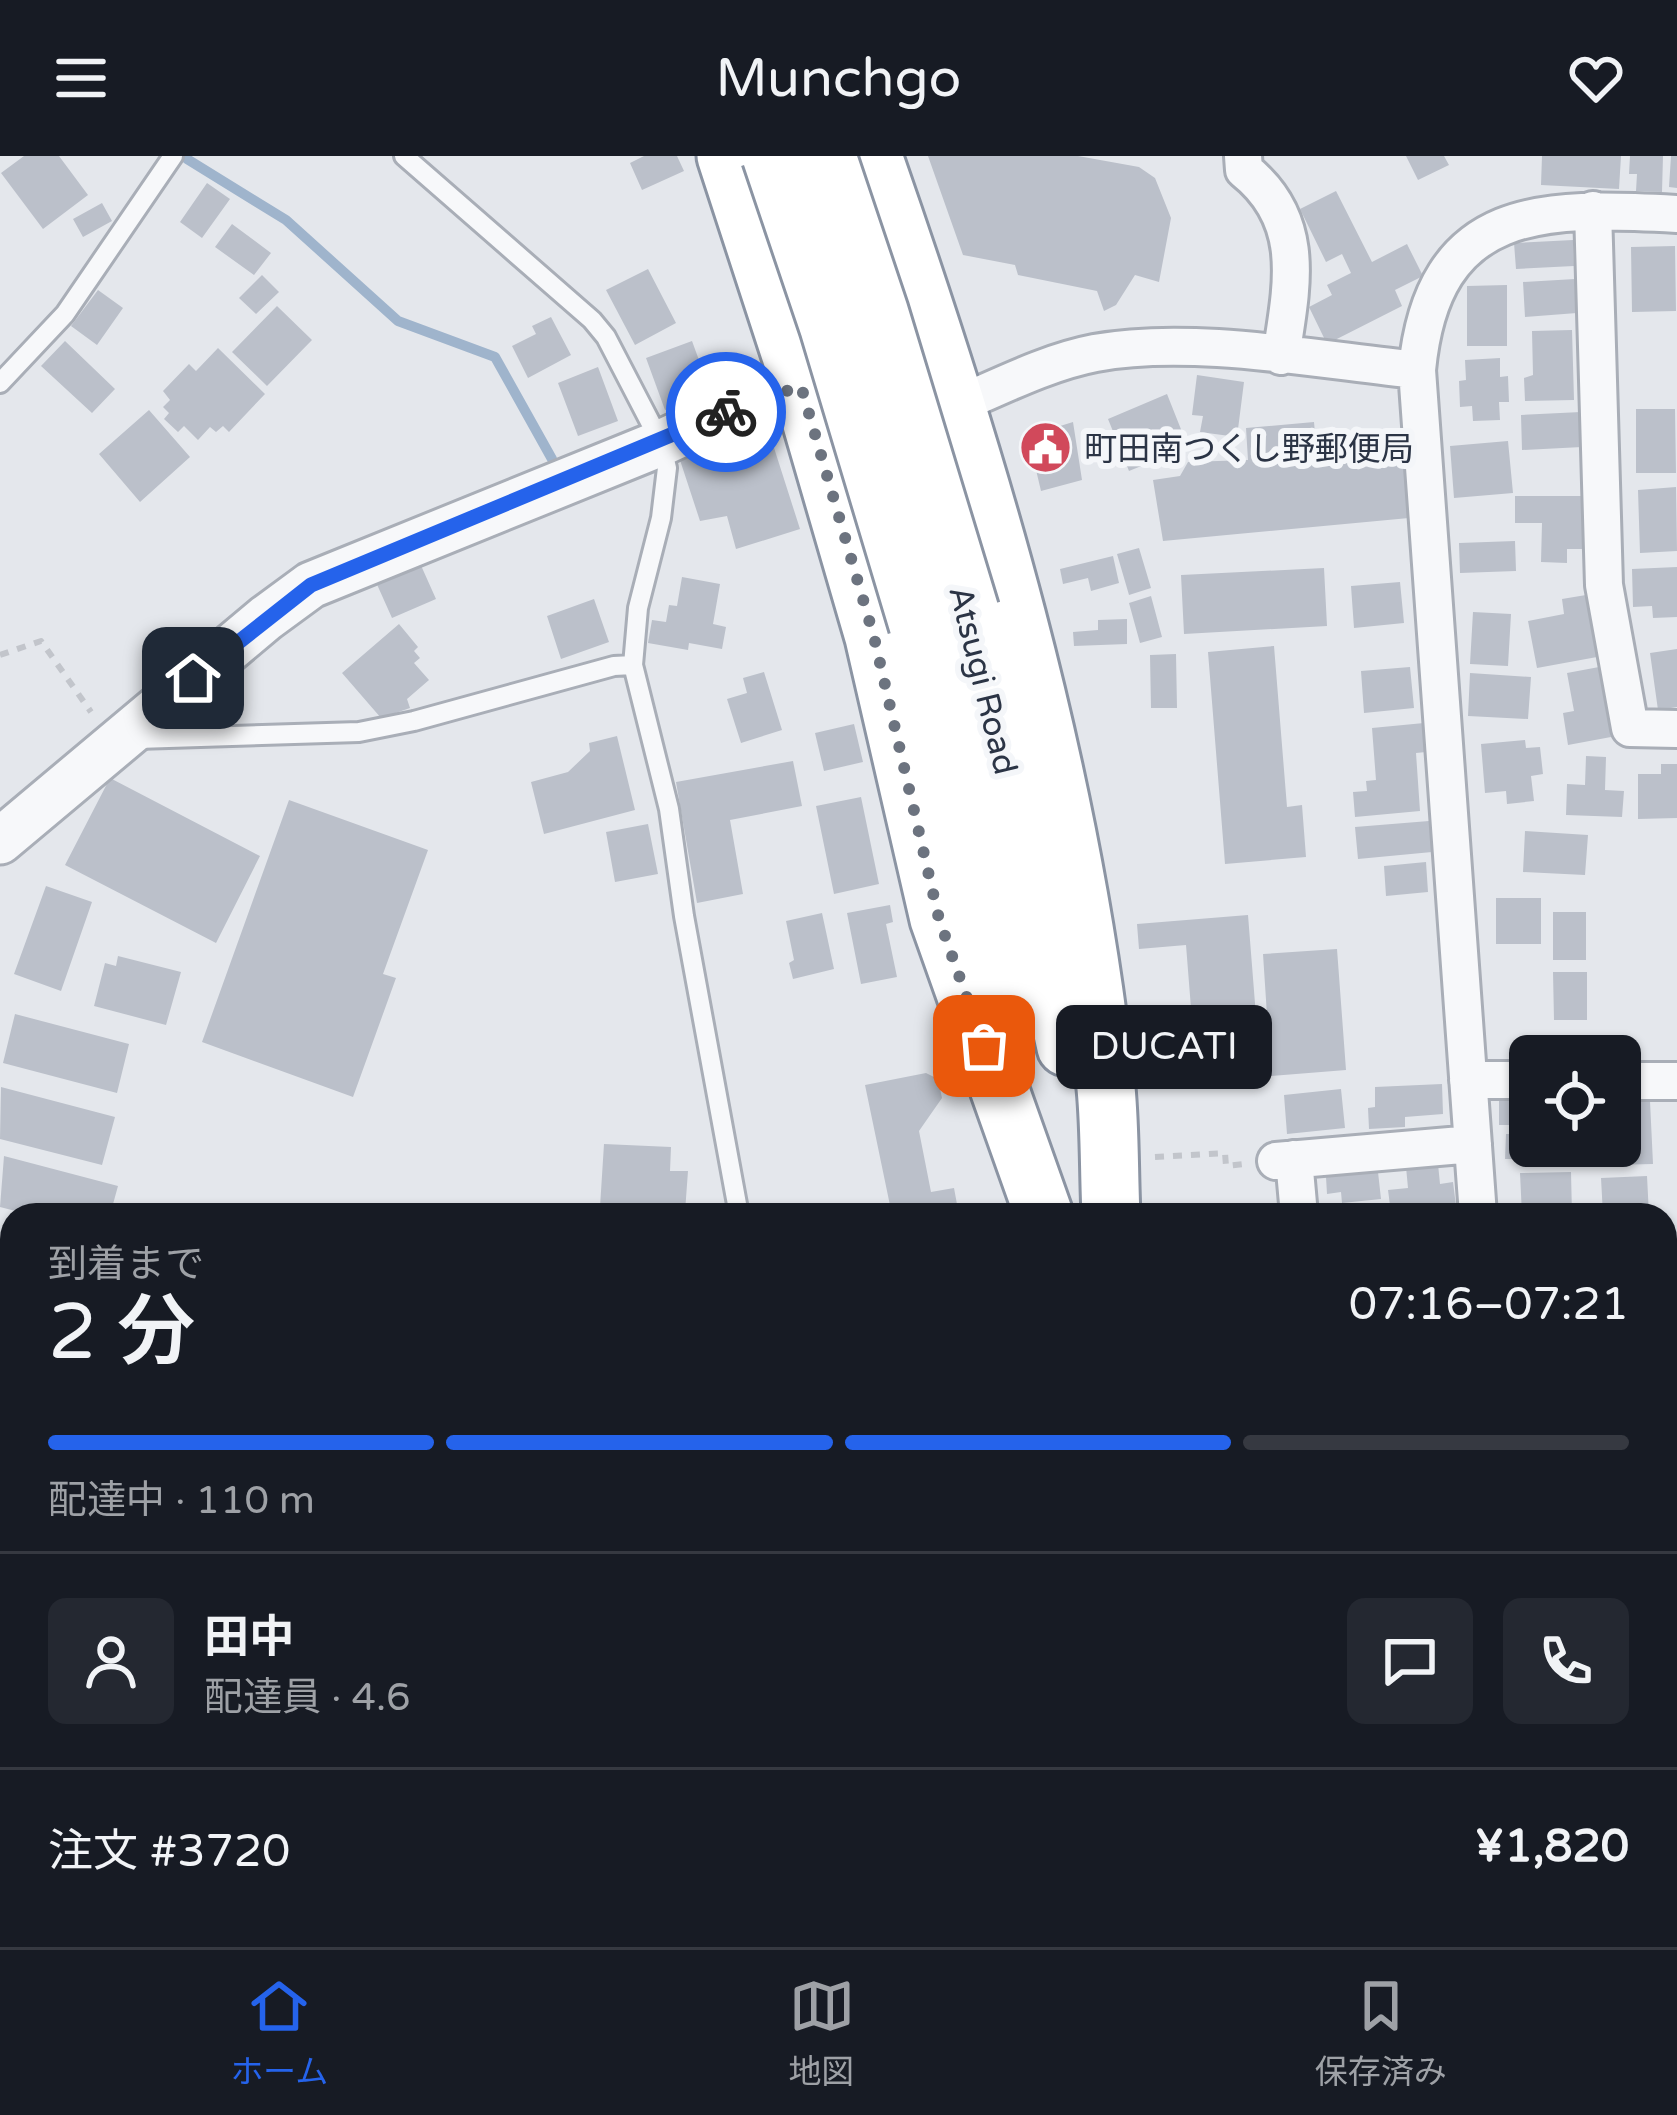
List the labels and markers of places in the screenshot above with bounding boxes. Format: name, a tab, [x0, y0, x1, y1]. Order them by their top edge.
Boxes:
public building icon: 町田南つくし野郵便局	[1017, 420, 1073, 476]
place label: 町田南つくし野郵便局	[1084, 430, 1414, 469]
pin	[142, 627, 244, 729]
pin	[933, 995, 1035, 1097]
callout: DUCATI	[1056, 1004, 1272, 1088]

